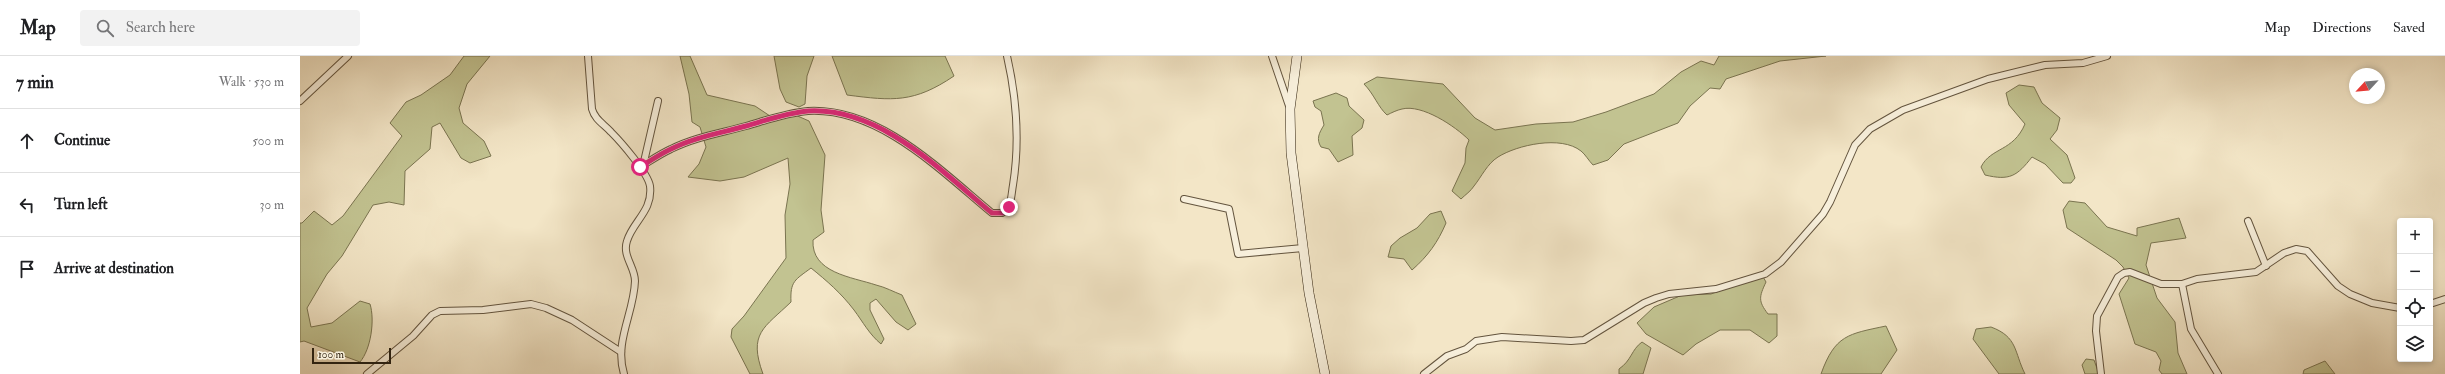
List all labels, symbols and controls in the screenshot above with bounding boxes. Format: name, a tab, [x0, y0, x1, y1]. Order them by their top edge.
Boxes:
search box	[80, 10, 360, 46]
text: Map	[20, 16, 56, 40]
icon: search	[94, 17, 116, 39]
text: Search here	[126, 18, 195, 37]
text: Map	[2264, 19, 2290, 36]
text: Directions	[2312, 19, 2371, 36]
text: Saved	[2393, 19, 2425, 36]
north arrow	[2349, 68, 2385, 104]
text: 7 min	[16, 72, 54, 93]
text: Walk · 530 m	[219, 74, 284, 90]
icon: ahead	[16, 130, 38, 152]
text: Continue	[54, 131, 110, 150]
text: 500 m	[252, 133, 284, 149]
route start	[631, 158, 649, 176]
icon: left	[16, 194, 38, 216]
text: Turn left	[54, 195, 108, 214]
text: 30 m	[260, 197, 284, 213]
route end	[1000, 198, 1018, 216]
map controls	[2397, 218, 2433, 362]
button: +	[2397, 218, 2433, 254]
button: −	[2397, 254, 2433, 290]
icon: arrive	[16, 258, 38, 280]
text: Arrive at destination	[54, 259, 174, 278]
button: locate	[2397, 290, 2433, 326]
button: layers	[2397, 326, 2433, 362]
scale bar	[312, 346, 391, 365]
text: 100 m	[318, 348, 344, 361]

